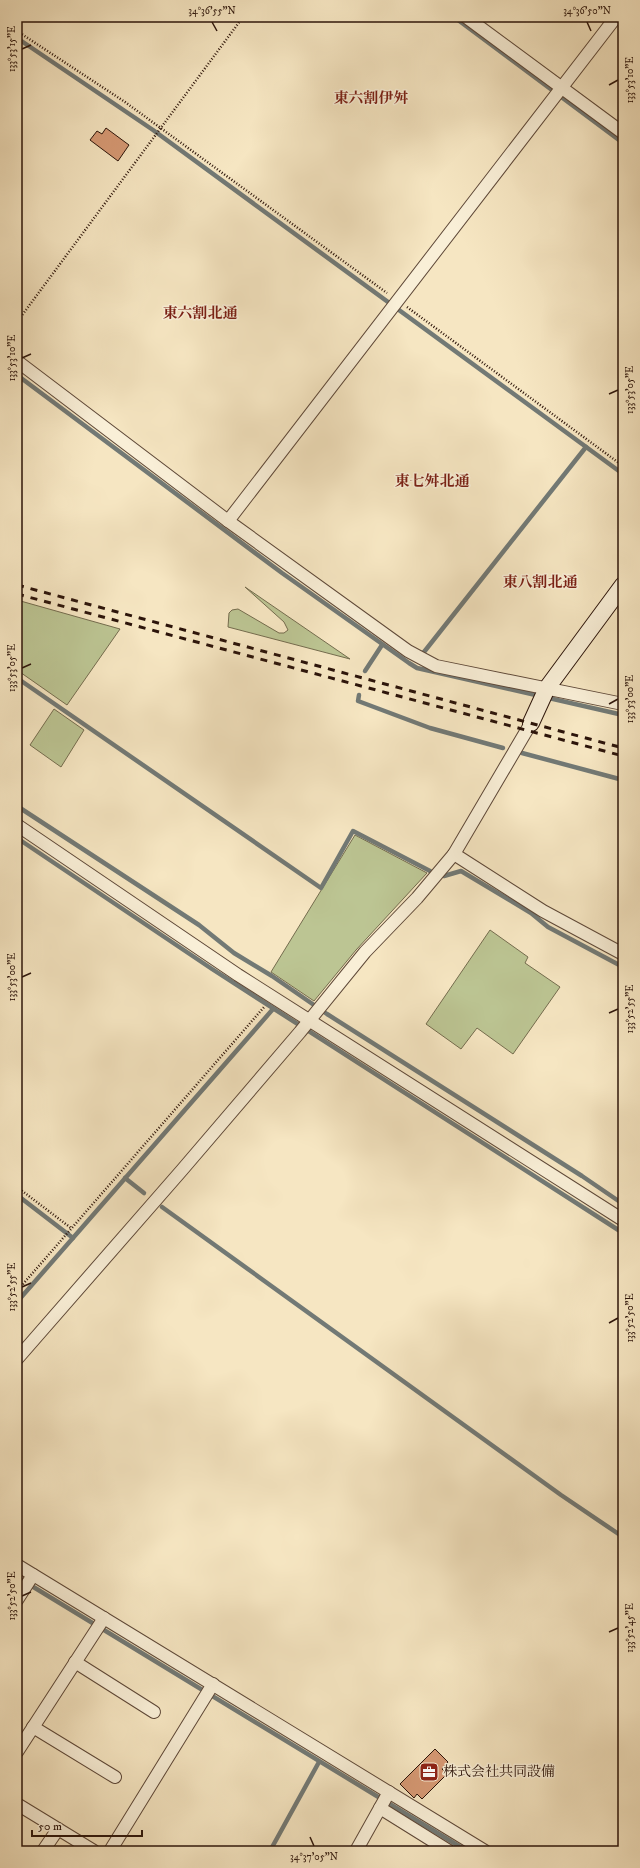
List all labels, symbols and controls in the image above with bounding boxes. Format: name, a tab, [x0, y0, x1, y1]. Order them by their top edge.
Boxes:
text: 34°36'55"N	[188, 5, 236, 17]
text: 34°36'50"N	[563, 5, 611, 17]
text: 133°53'15"E	[6, 26, 18, 72]
text: 133°53'10"E	[624, 57, 636, 103]
district label: 東六割伊舛	[333, 89, 409, 108]
district label: 東六割北通	[162, 304, 238, 323]
text: 133°53'10"E	[6, 335, 18, 381]
text: 133°53'05"E	[624, 366, 636, 414]
district label: 東七舛北通	[394, 472, 470, 491]
district label: 東八割北通	[502, 573, 578, 592]
text: 133°53'05"E	[6, 644, 18, 692]
text: 133°53'00"E	[624, 675, 636, 723]
text: 133°53'00"E	[6, 953, 18, 1001]
text: 133°52'55"E	[624, 985, 636, 1033]
text: 133°52'55"E	[6, 1263, 18, 1311]
text: 133°52'50"E	[624, 1293, 636, 1343]
text: 133°52'50"E	[6, 1571, 18, 1621]
text: 133°52'45"E	[624, 1603, 636, 1653]
office icon: 株式会社共同設備	[418, 1761, 440, 1783]
place label: 株式会社共同設備	[443, 1763, 555, 1781]
scale bar	[32, 1812, 142, 1838]
text: 50 m	[38, 1819, 62, 1834]
text: 34°37'05"N	[290, 1851, 338, 1863]

